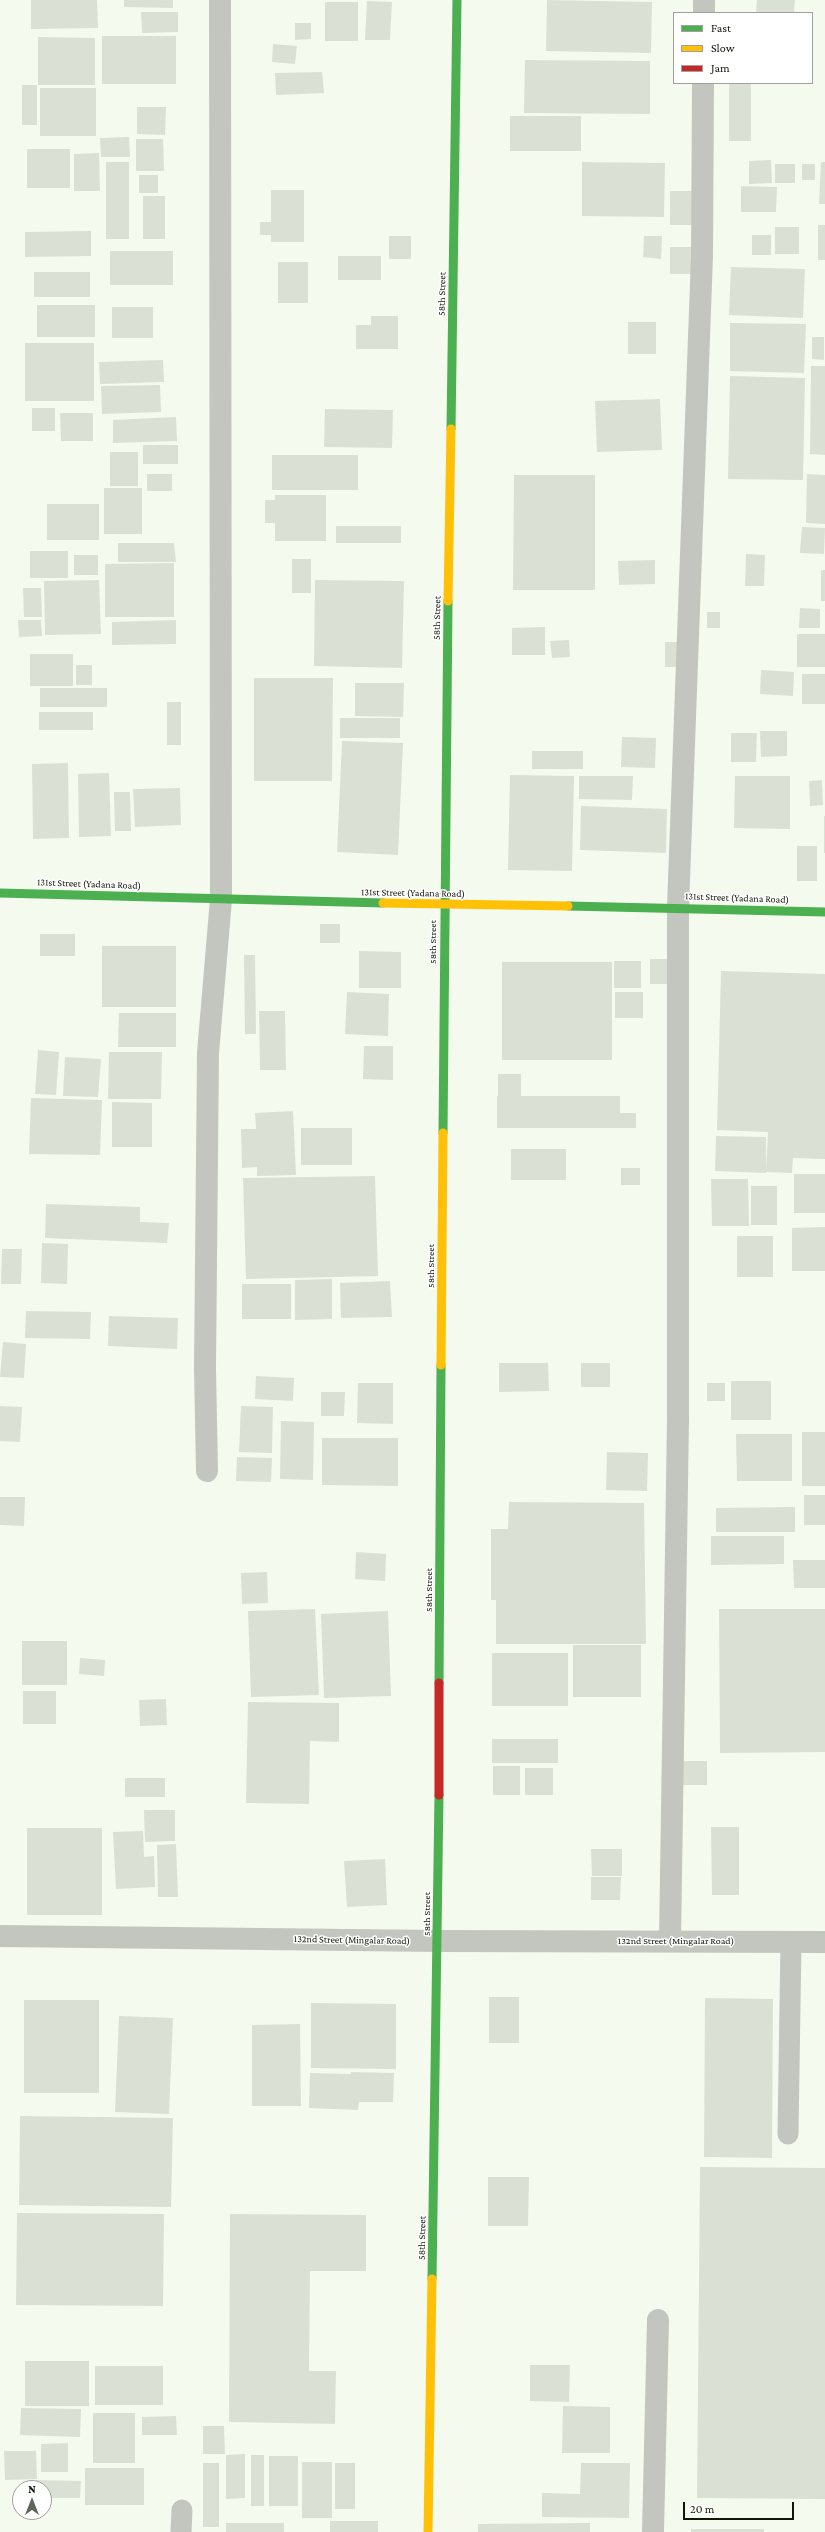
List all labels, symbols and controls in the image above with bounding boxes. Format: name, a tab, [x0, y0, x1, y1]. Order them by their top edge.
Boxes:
legend	[673, 12, 813, 84]
text: Fast	[711, 21, 731, 35]
text: Slow	[711, 41, 735, 55]
text: Jam	[711, 61, 730, 75]
street label: 58th Street	[436, 272, 448, 316]
street label: 58th Street	[431, 596, 443, 640]
street label: 131st Street (Yadana Road)	[37, 876, 141, 892]
street label: 131st Street (Yadana Road)	[361, 886, 465, 900]
street label: 131st Street (Yadana Road)	[685, 890, 789, 906]
street label: 58th Street	[427, 920, 439, 964]
street label: 58th Street	[425, 1244, 437, 1288]
street label: 58th Street	[423, 1568, 435, 1612]
street label: 58th Street	[421, 1892, 433, 1936]
street label: 132nd Street (Mingalar Road)	[294, 1933, 410, 1947]
street label: 132nd Street (Mingalar Road)	[618, 1935, 734, 1947]
street label: 58th Street	[416, 2216, 428, 2260]
north arrow	[12, 2480, 52, 2520]
text: N	[28, 2483, 36, 2495]
scale bar	[685, 2494, 796, 2520]
text: 20 m	[690, 2502, 714, 2516]

